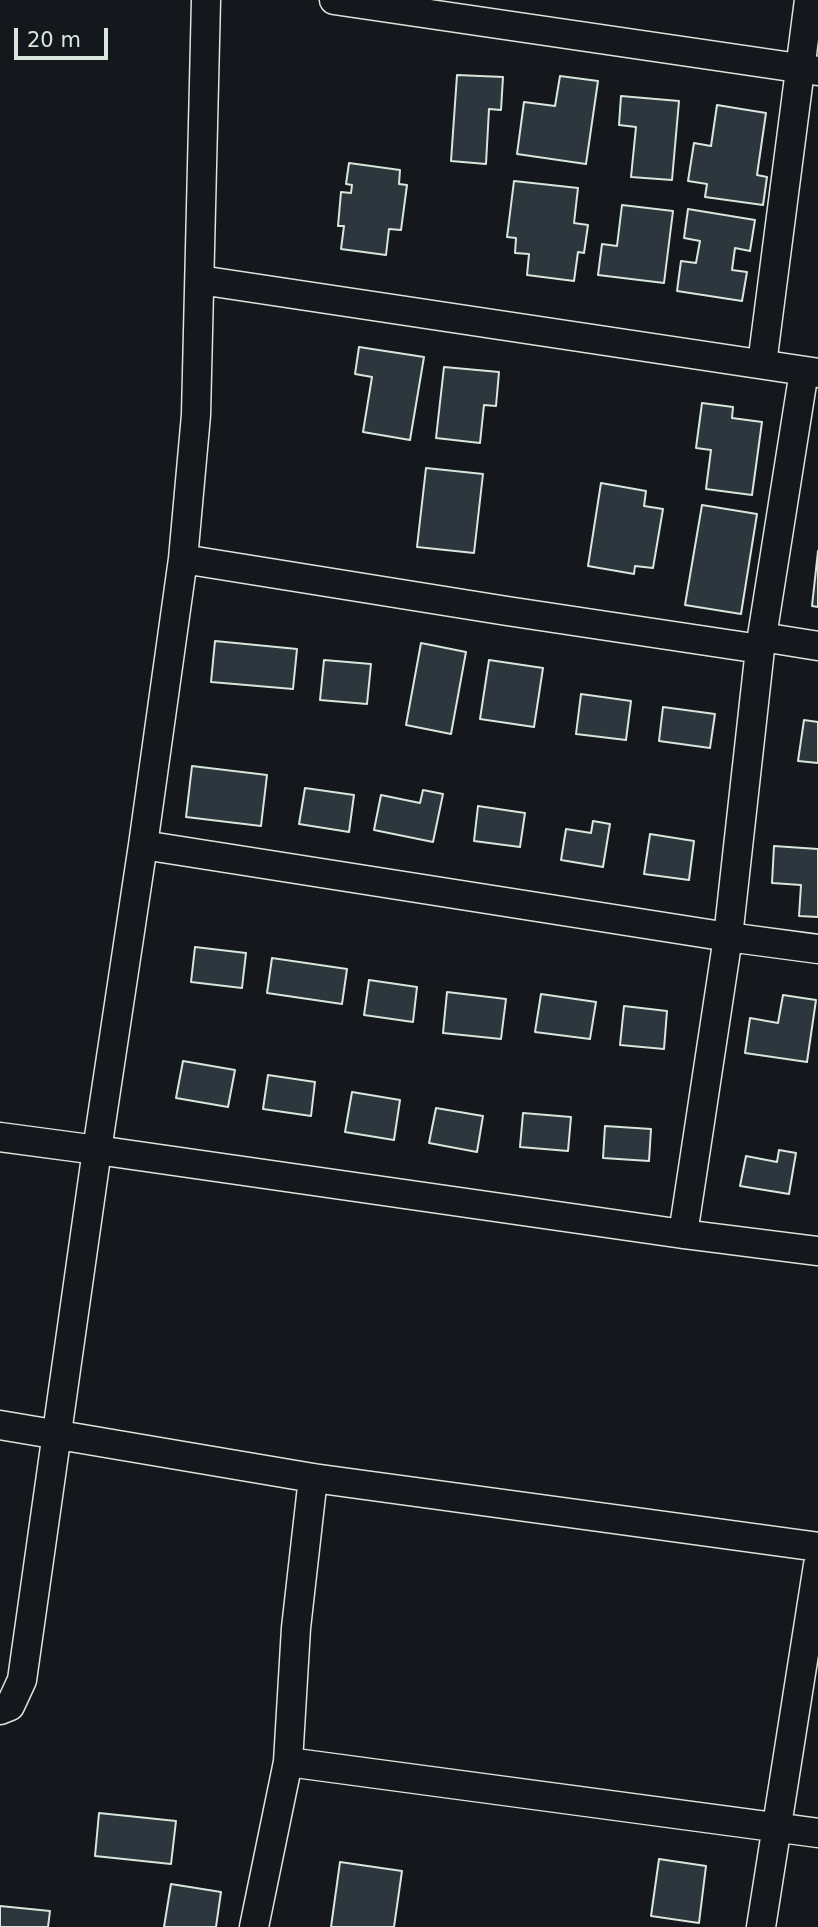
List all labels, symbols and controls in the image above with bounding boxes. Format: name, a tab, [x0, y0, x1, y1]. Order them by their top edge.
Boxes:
scale bar	[18, 14, 112, 58]
text: 20 m	[27, 28, 81, 52]

